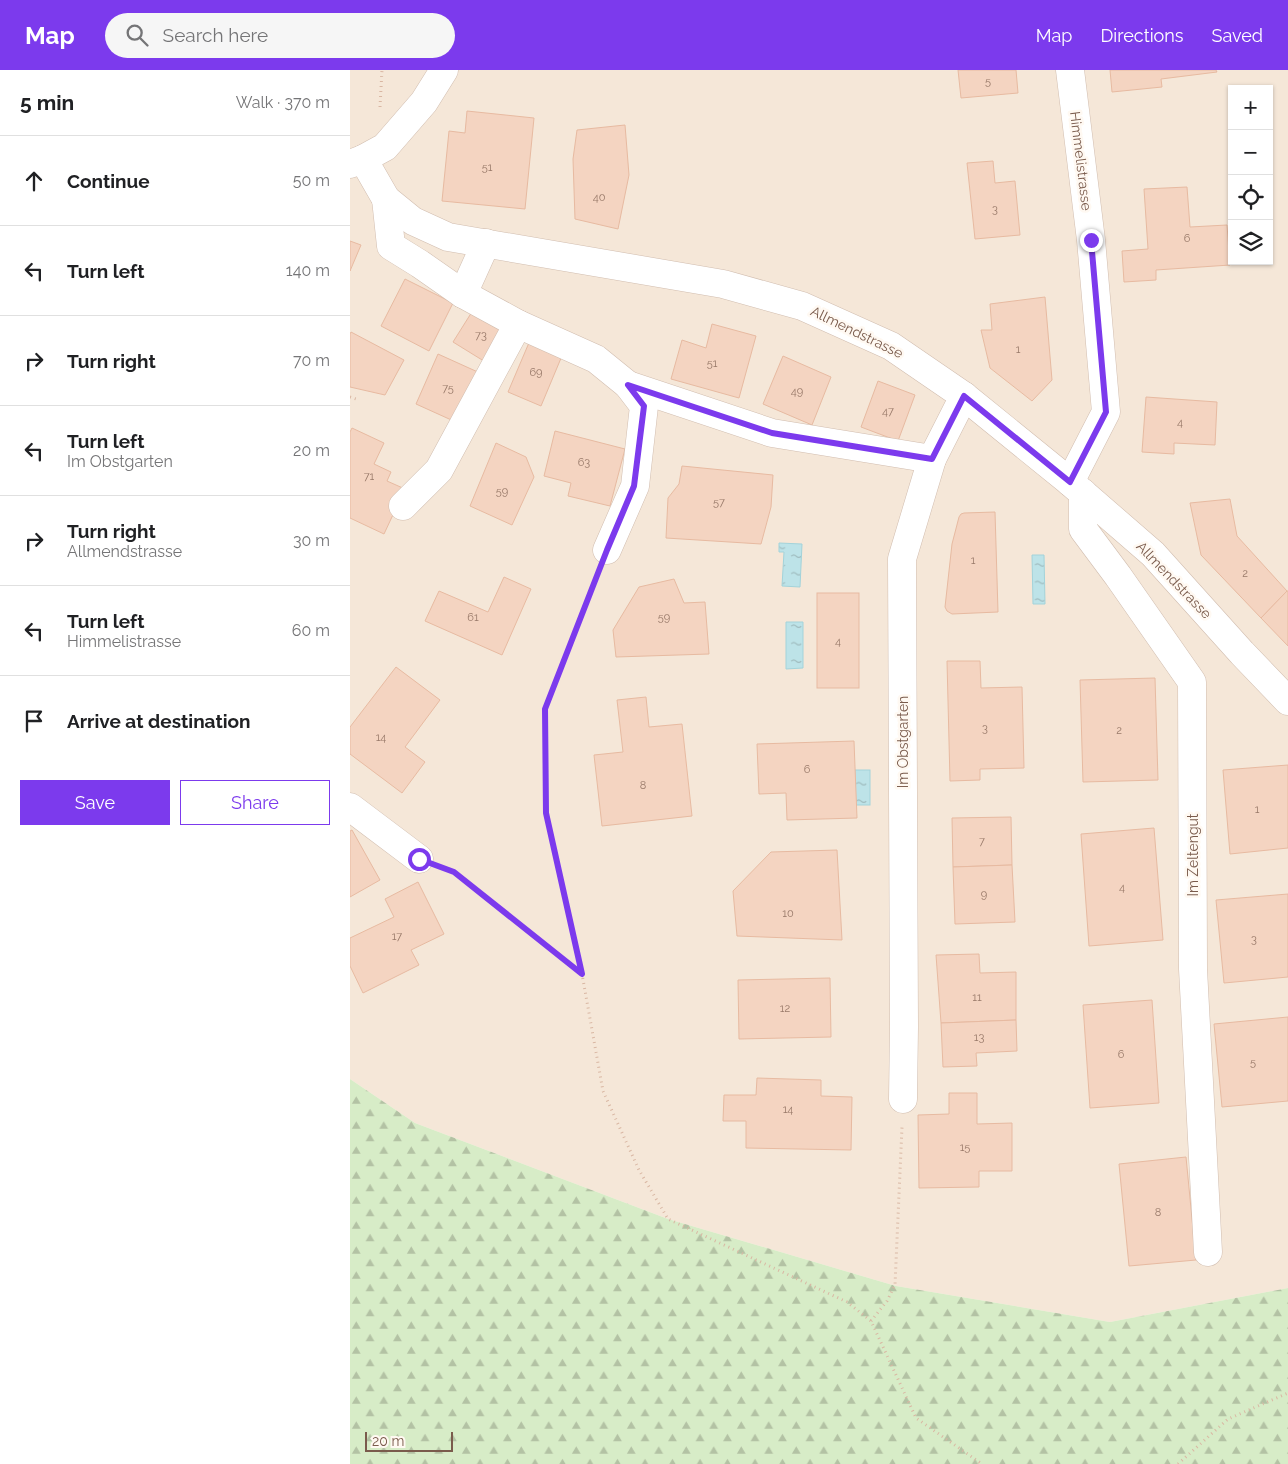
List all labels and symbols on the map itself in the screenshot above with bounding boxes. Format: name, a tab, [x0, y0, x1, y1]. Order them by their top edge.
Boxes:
house number: 5	[985, 75, 991, 88]
street label: Himmelistrasse	[1067, 110, 1095, 212]
house number: 51	[482, 161, 493, 174]
house number: 40	[593, 191, 606, 204]
house number: 3	[992, 203, 998, 216]
route end	[1080, 229, 1103, 252]
house number: 6	[1184, 232, 1191, 245]
street label: Allmendstrasse	[808, 303, 906, 361]
house number: 73	[475, 329, 487, 342]
house number: 1	[1016, 343, 1021, 356]
house number: 51	[707, 357, 718, 370]
house number: 69	[529, 366, 543, 379]
house number: 75	[442, 382, 454, 395]
house number: 49	[791, 385, 803, 398]
house number: 47	[882, 405, 894, 418]
house number: 4	[1177, 416, 1183, 429]
house number: 63	[578, 456, 590, 469]
house number: 71	[364, 470, 375, 483]
house number: 59	[496, 485, 508, 498]
house number: 57	[713, 496, 725, 509]
street label: Allmendstrasse	[1133, 538, 1215, 622]
house number: 1	[971, 554, 976, 567]
house number: 2	[1242, 567, 1248, 580]
house number: 61	[467, 611, 479, 624]
house number: 59	[658, 611, 670, 624]
house number: 4	[835, 635, 841, 648]
street label: Im Obstgarten	[895, 696, 911, 788]
house number: 3	[982, 722, 988, 735]
house number: 2	[1116, 724, 1122, 737]
house number: 14	[376, 731, 386, 744]
house number: 6	[804, 763, 811, 776]
house number: 8	[640, 779, 646, 792]
house number: 1	[1255, 803, 1260, 816]
street label: Im Zeltengut	[1185, 813, 1201, 897]
house number: 7	[979, 835, 985, 848]
route start	[408, 848, 431, 871]
house number: 4	[1119, 881, 1125, 894]
house number: 9	[981, 888, 987, 901]
house number: 10	[782, 907, 794, 920]
house number: 17	[392, 930, 402, 943]
house number: 3	[1251, 933, 1257, 946]
house number: 11	[972, 991, 982, 1004]
house number: 12	[780, 1002, 790, 1015]
house number: 13	[974, 1031, 984, 1044]
house number: 6	[1118, 1048, 1125, 1061]
house number: 5	[1250, 1056, 1256, 1069]
house number: 14	[783, 1103, 793, 1116]
house number: 15	[960, 1141, 970, 1154]
house number: 8	[1155, 1206, 1161, 1219]
scale bar	[365, 1429, 452, 1452]

